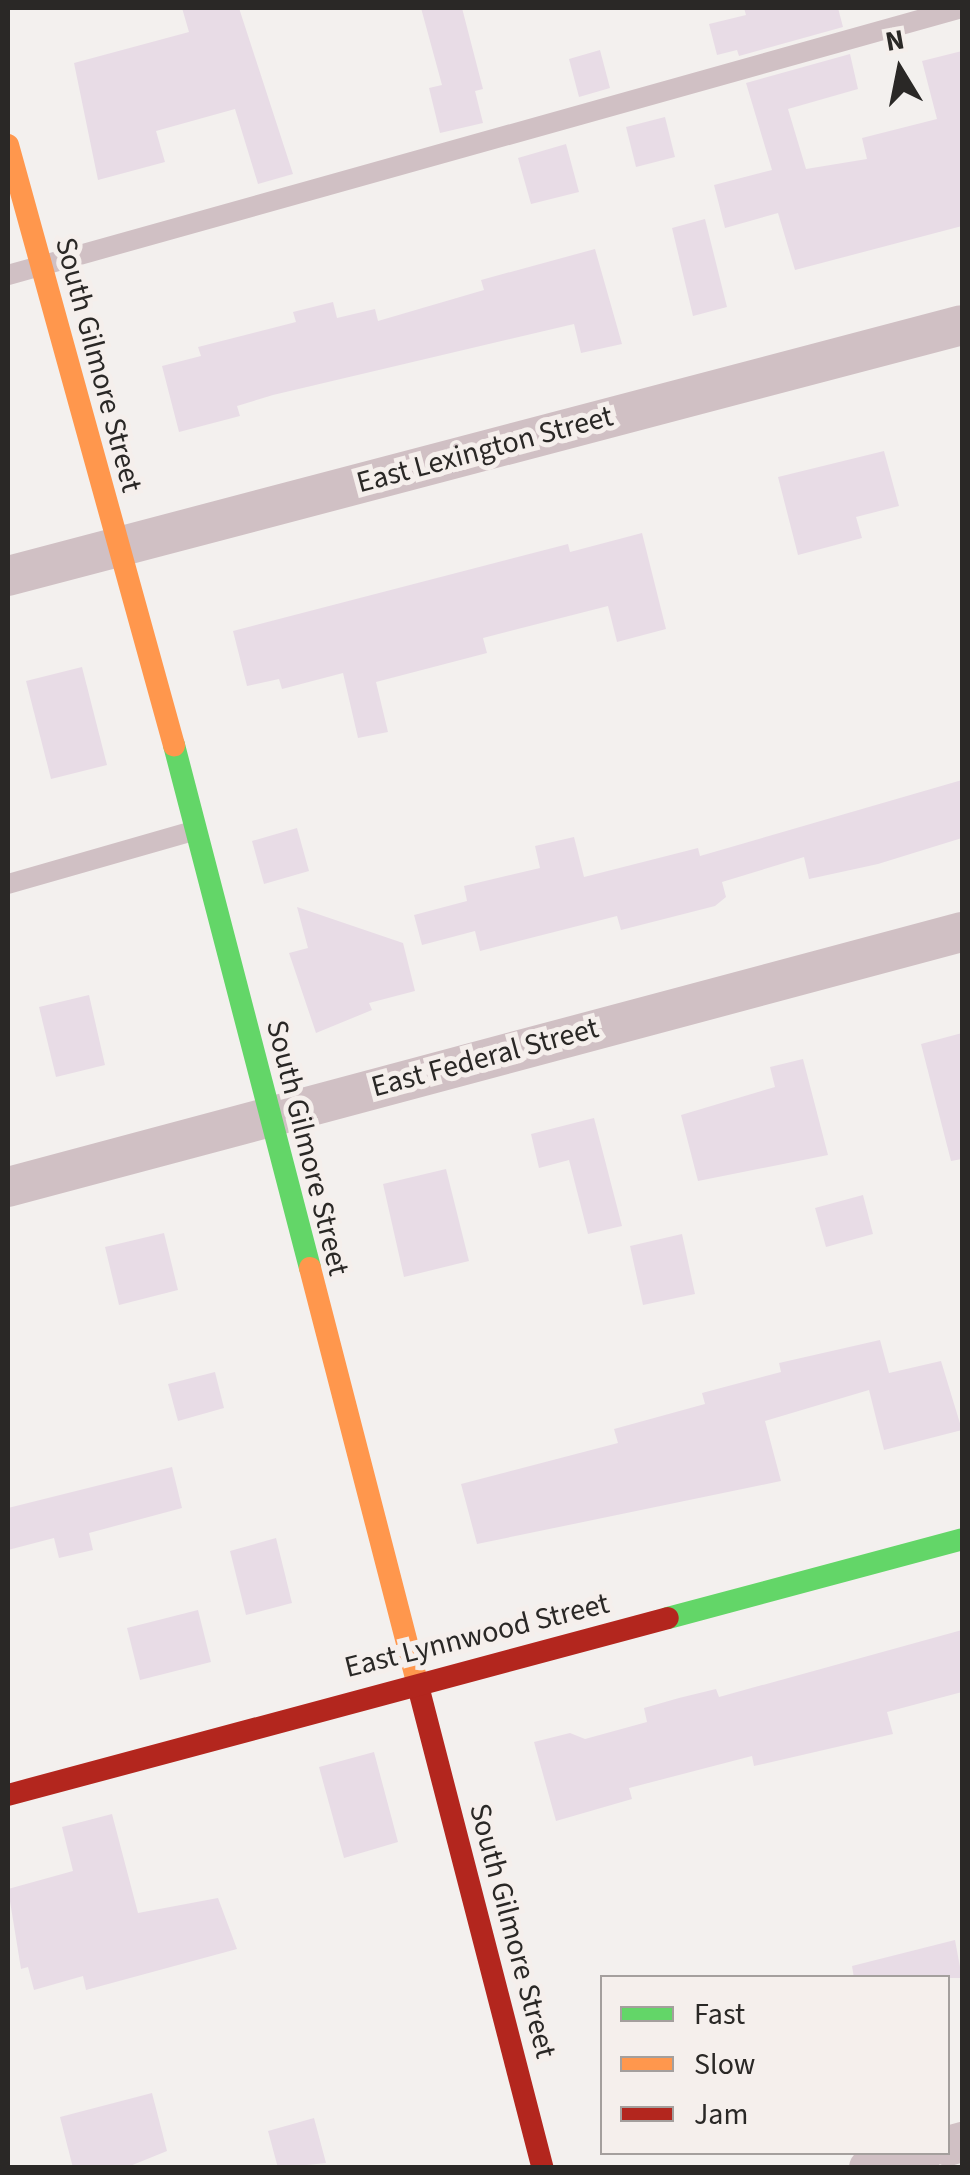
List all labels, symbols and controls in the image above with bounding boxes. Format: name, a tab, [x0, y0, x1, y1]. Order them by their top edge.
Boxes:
text: N	[882, 19, 907, 62]
north arrow	[850, 20, 950, 120]
street label: South Gilmore Street	[47, 234, 149, 496]
street label: East Lexington Street	[353, 398, 617, 502]
street label: East Federal Street	[368, 1010, 602, 1106]
street label: South Gilmore Street	[258, 1017, 356, 1279]
street label: East Lynnwood Street	[341, 1586, 613, 1686]
street label: South Gilmore Street	[461, 1800, 563, 2062]
legend	[600, 1975, 950, 2155]
text: Fast	[694, 1993, 745, 2036]
text: Slow	[694, 2043, 755, 2086]
text: Jam	[694, 2093, 748, 2136]

